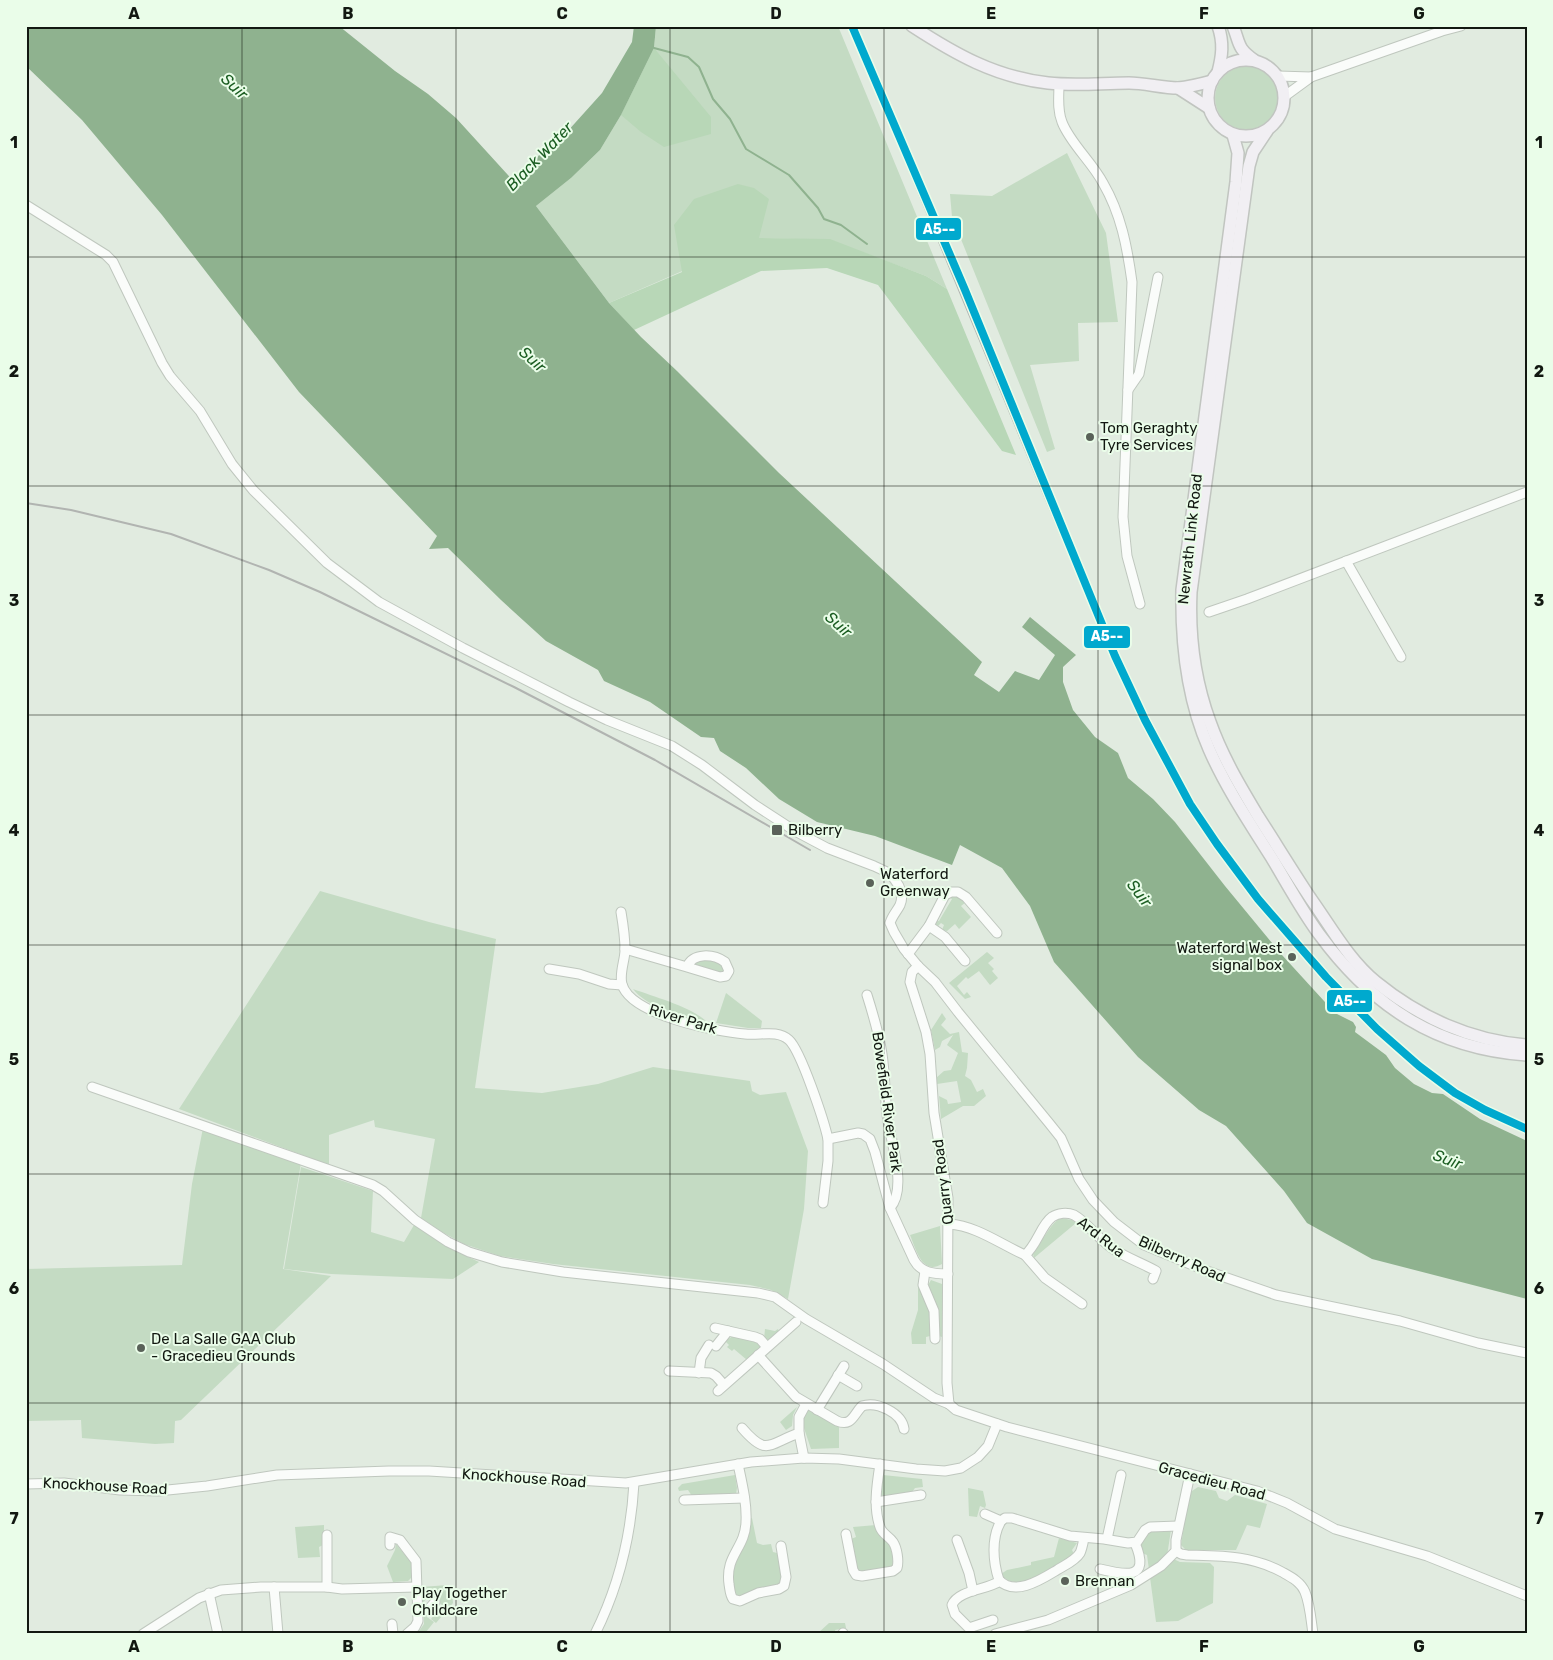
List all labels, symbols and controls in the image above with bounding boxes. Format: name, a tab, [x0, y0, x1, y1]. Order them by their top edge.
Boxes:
text: A	[128, 4, 140, 23]
text: B	[342, 4, 354, 23]
text: C	[556, 4, 568, 23]
text: D	[770, 4, 782, 23]
text: E	[986, 4, 996, 23]
text: F	[1199, 4, 1209, 23]
text: G	[1413, 4, 1425, 23]
water label: Suir	[217, 69, 253, 104]
water label: Black Water	[502, 117, 577, 195]
text: 1	[10, 133, 18, 152]
text: 1	[1535, 133, 1543, 152]
line badge: A5--	[915, 217, 962, 241]
text: A5--	[923, 221, 955, 238]
water label: Suir	[515, 343, 551, 377]
text: 2	[9, 362, 19, 381]
text: 2	[1534, 362, 1544, 381]
place label: Tom Geraghty Tyre Services	[1100, 419, 1197, 454]
marker: Tom Geraghty Tyre Services	[1084, 431, 1096, 443]
street label: Newrath Link Road	[1174, 473, 1206, 605]
text: 3	[9, 591, 19, 610]
text: 3	[1534, 591, 1544, 610]
water label: Suir	[821, 608, 857, 642]
line badge: A5--	[1083, 625, 1131, 649]
text: A5--	[1091, 628, 1123, 645]
text: 4	[9, 821, 20, 840]
place label: Bilberry	[788, 821, 842, 839]
text: 4	[1534, 821, 1545, 840]
marker: Bilberry	[770, 823, 784, 837]
place label: Waterford Greenway	[880, 865, 950, 900]
water label: Suir	[1123, 876, 1157, 911]
marker: Waterford Greenway	[864, 877, 876, 889]
place label: Waterford West signal box	[1176, 939, 1282, 974]
marker: Waterford West signal box	[1286, 951, 1298, 963]
line badge: A5--	[1326, 989, 1373, 1013]
text: A5--	[1334, 993, 1366, 1010]
street label: River Park	[647, 1000, 719, 1038]
street label: Bowefield River Park	[868, 1031, 906, 1174]
text: 5	[9, 1050, 19, 1069]
text: 5	[1534, 1050, 1544, 1069]
street label: Quarry Road	[929, 1138, 957, 1226]
water label: Suir	[1431, 1145, 1466, 1174]
street label: Ard Rua	[1074, 1213, 1128, 1261]
street label: Bilberry Road	[1136, 1232, 1228, 1286]
text: 6	[9, 1279, 19, 1298]
text: 6	[1534, 1279, 1544, 1298]
place label: De La Salle GAA Club - Gracedieu Grounds	[151, 1330, 296, 1365]
marker: De La Salle GAA Club - Gracedieu Grounds	[135, 1342, 147, 1354]
street label: Gracedieu Road	[1157, 1458, 1267, 1504]
street label: Knockhouse Road	[461, 1465, 587, 1491]
street label: Knockhouse Road	[42, 1474, 168, 1498]
text: 7	[9, 1509, 19, 1528]
text: 7	[1534, 1509, 1544, 1528]
place label: Brennan	[1075, 1572, 1135, 1590]
marker: Brennan	[1059, 1575, 1071, 1587]
place label: Play Together Childcare	[412, 1584, 507, 1619]
marker: Play Together Childcare	[396, 1596, 408, 1608]
text: A	[128, 1637, 140, 1656]
text: B	[342, 1637, 354, 1656]
text: C	[556, 1637, 568, 1656]
text: D	[770, 1637, 782, 1656]
text: E	[986, 1637, 996, 1656]
text: F	[1199, 1637, 1209, 1656]
text: G	[1413, 1637, 1425, 1656]

